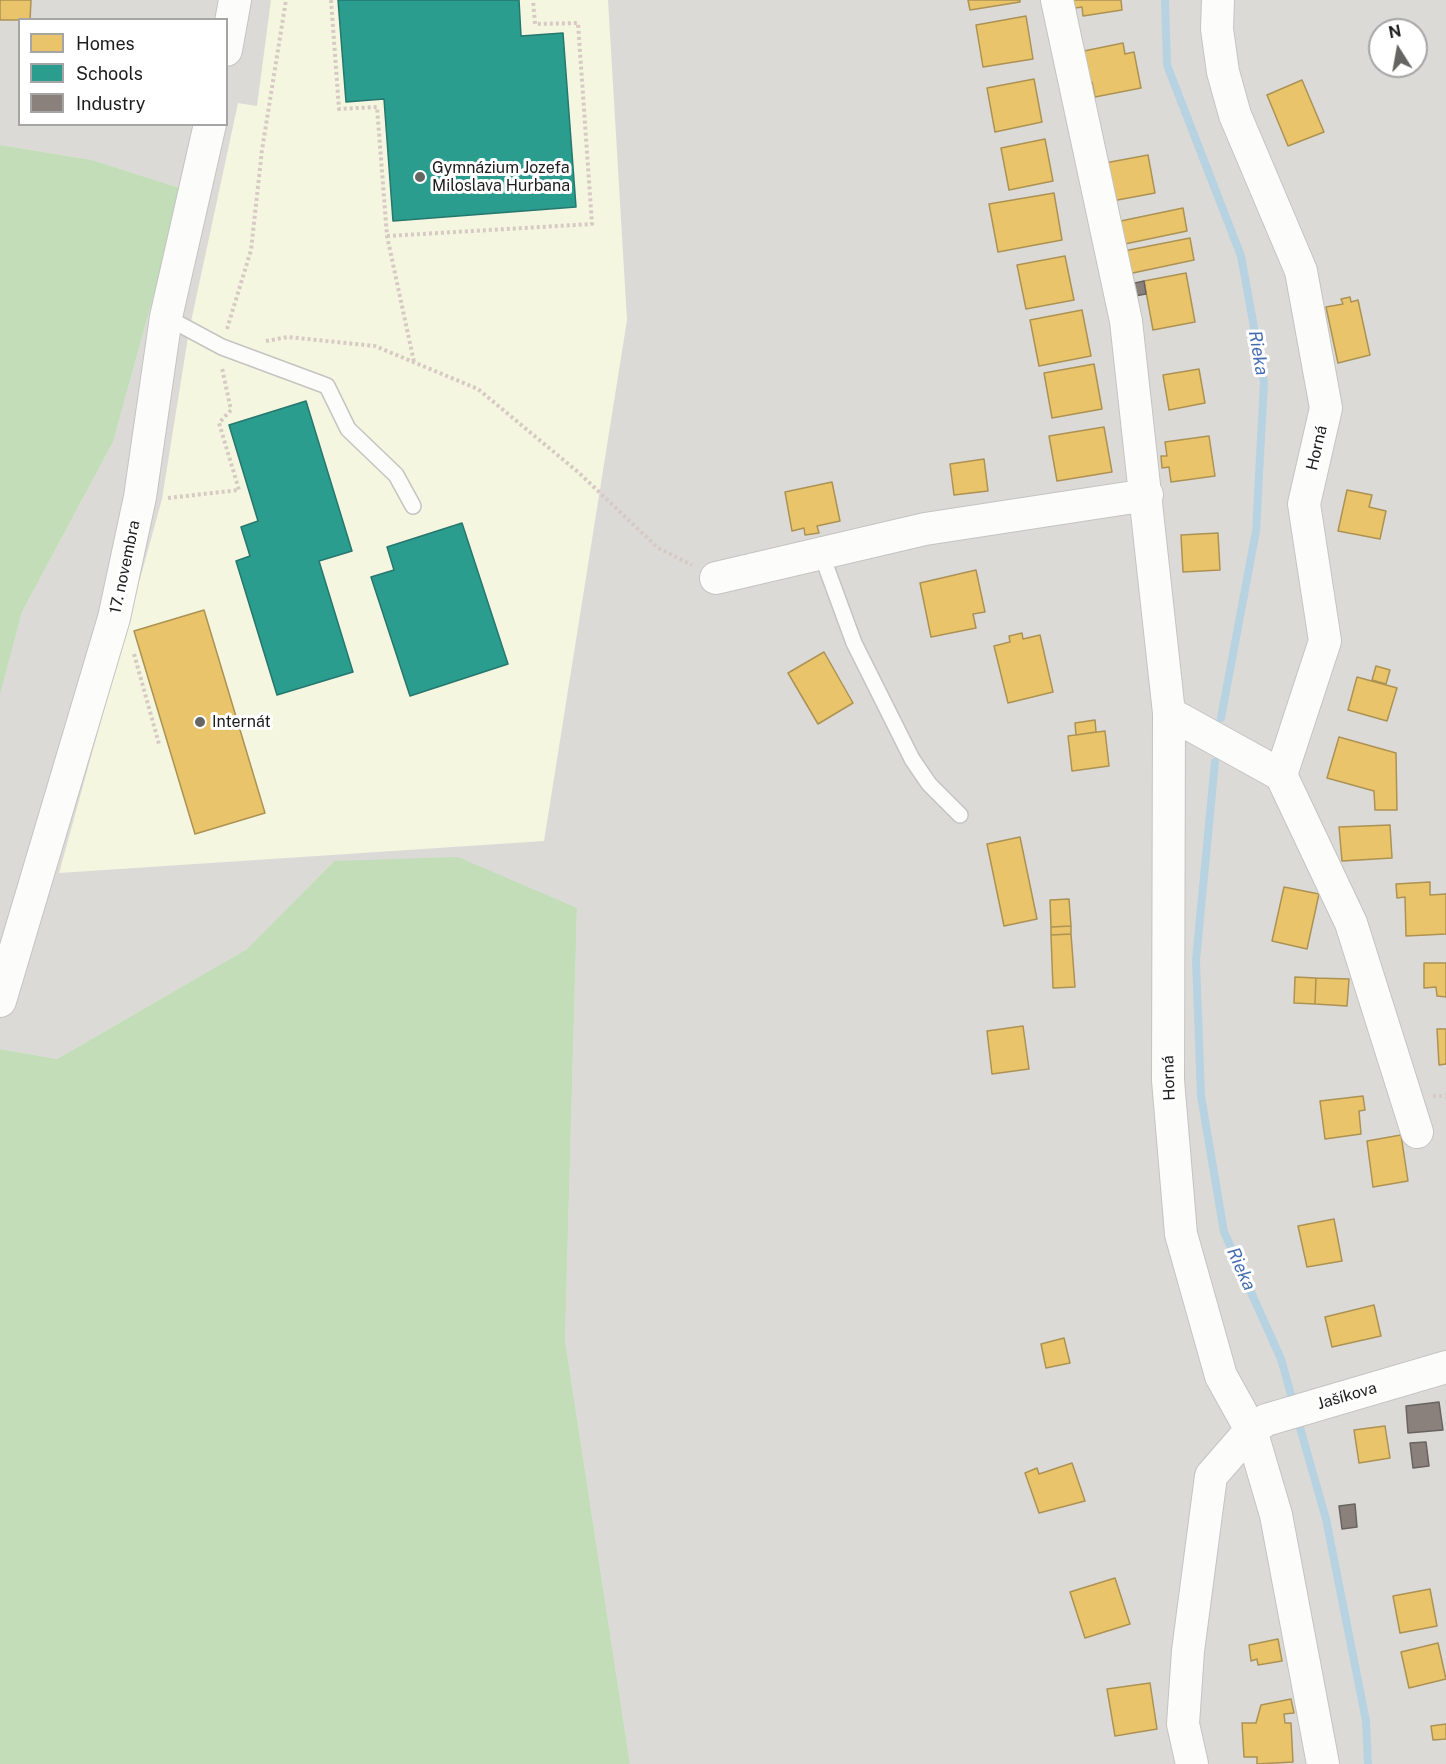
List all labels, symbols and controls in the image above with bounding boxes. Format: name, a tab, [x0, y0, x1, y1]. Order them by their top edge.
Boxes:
legend	[18, 18, 228, 126]
north arrow	[1368, 18, 1428, 78]
text: N	[1387, 21, 1403, 42]
text: Homes	[76, 33, 135, 54]
text: Schools	[76, 63, 143, 84]
text: Industry	[76, 93, 145, 114]
place label: Gymnázium Jozefa Miloslava Hurbana	[432, 158, 570, 196]
marker: Gymnázium Jozefa Miloslava Hurbana	[413, 170, 427, 184]
water label: Rieka	[1243, 329, 1273, 377]
street label: Horná	[1303, 424, 1331, 472]
street label: 17. novembra	[106, 519, 144, 615]
place label: Internát	[212, 712, 271, 732]
marker: Internát	[193, 715, 207, 729]
street label: Horná	[1159, 1055, 1179, 1101]
water label: Rieka	[1222, 1244, 1260, 1294]
street label: Jašíkova	[1315, 1378, 1379, 1414]

